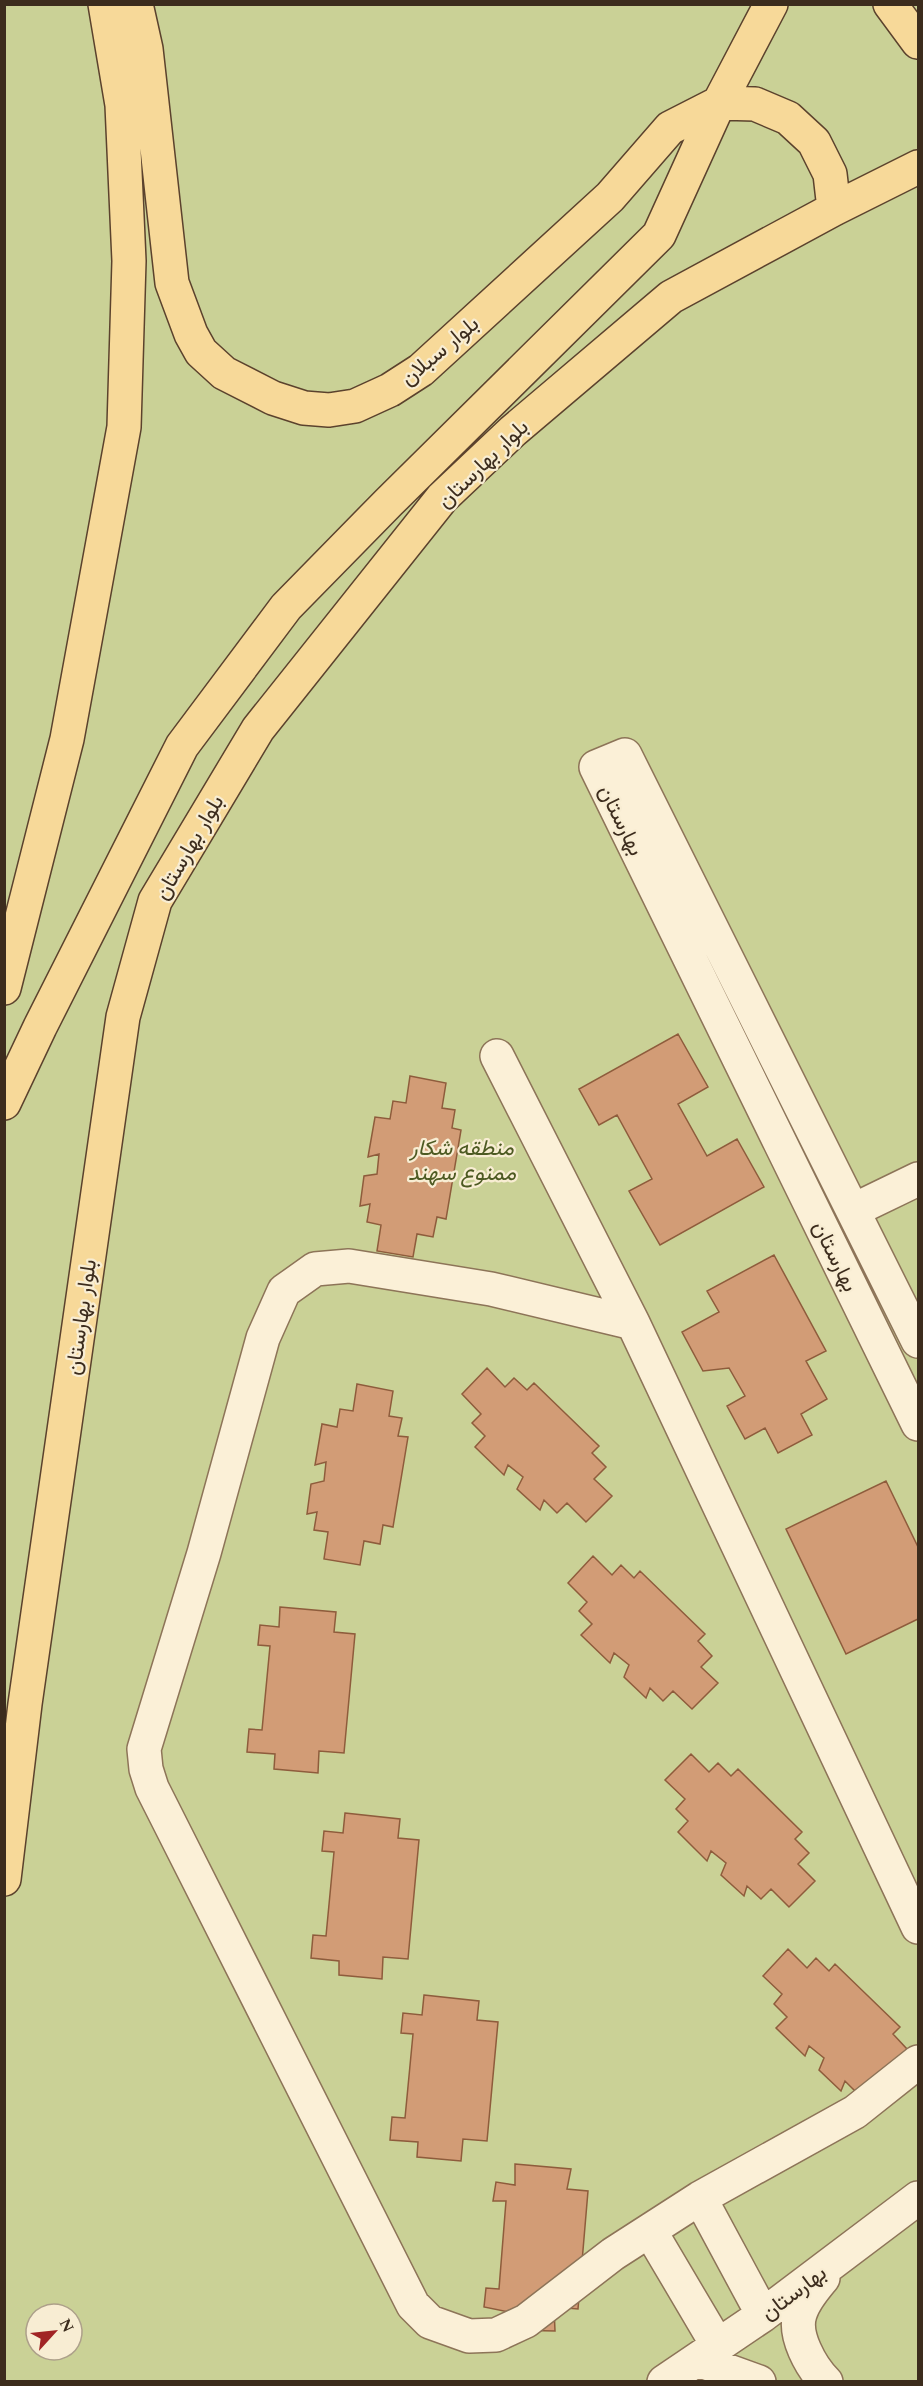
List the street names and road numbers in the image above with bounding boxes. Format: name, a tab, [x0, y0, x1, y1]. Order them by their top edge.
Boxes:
street label: بلوار سبلان	[393, 308, 487, 394]
street label: بلوار بهارستان	[430, 412, 537, 517]
street label: بهارستان	[589, 780, 652, 862]
street label: بلوار بهارستان	[146, 789, 233, 907]
street label: بهارستان	[803, 1216, 866, 1298]
street label: بلوار بهارستان	[57, 1257, 106, 1377]
street label: بهارستان	[754, 2257, 834, 2329]

